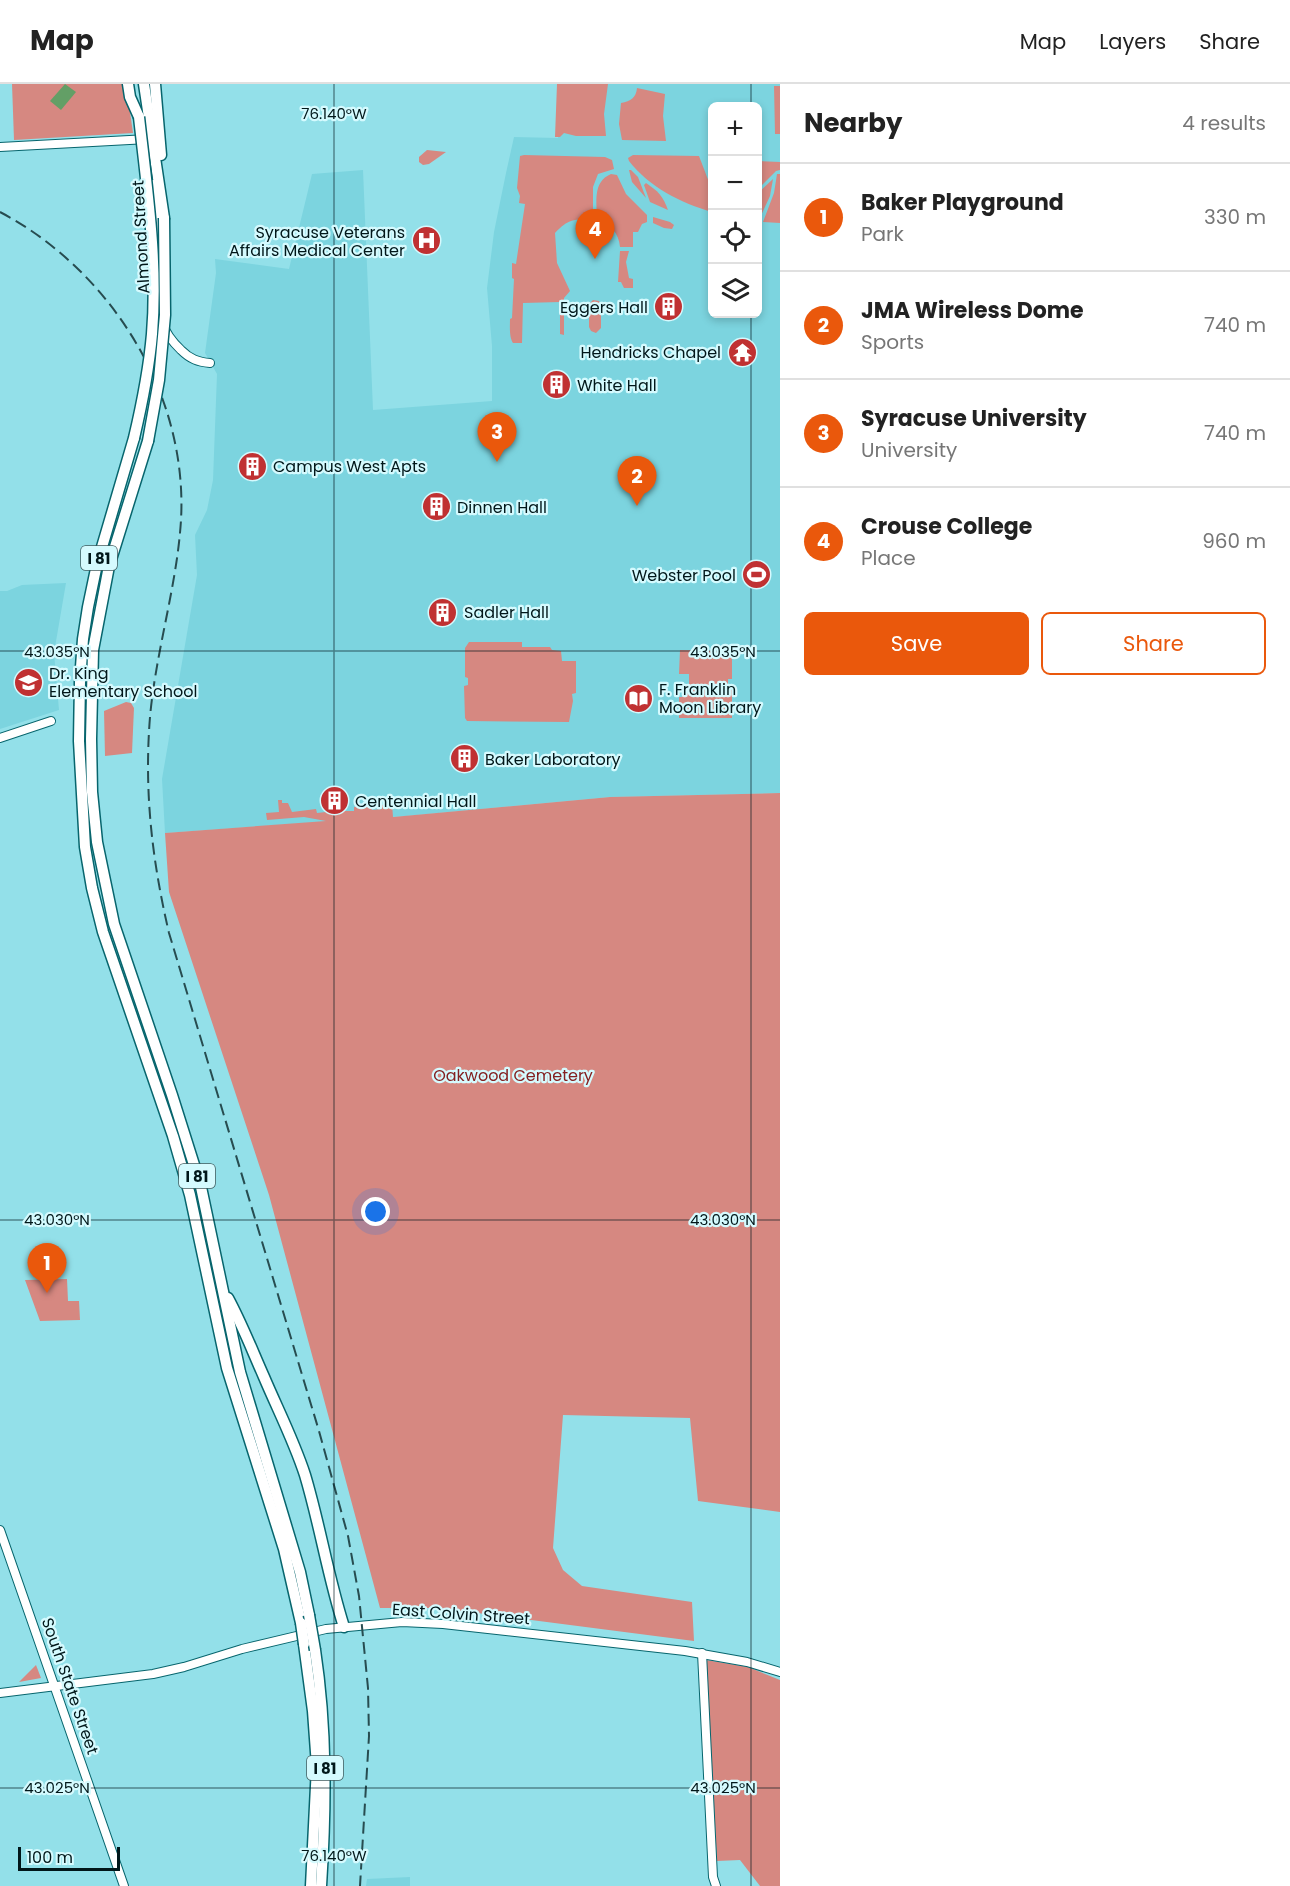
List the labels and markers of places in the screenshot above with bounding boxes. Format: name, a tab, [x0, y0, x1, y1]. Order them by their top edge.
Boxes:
pin: 4	[576, 210, 614, 259]
place label: Syracuse Veterans Affairs Medical Center	[229, 221, 405, 262]
hospital icon: Syracuse Veterans Affairs Medical Center	[410, 225, 442, 257]
building icon: Eggers Hall	[653, 291, 685, 323]
place label: Eggers Hall	[560, 296, 648, 319]
temple icon: Hendricks Chapel	[726, 336, 758, 368]
place label: Hendricks Chapel	[580, 341, 721, 364]
building icon: White Hall	[540, 369, 572, 401]
place label: White Hall	[577, 374, 657, 397]
pin: 3	[478, 412, 516, 462]
building icon: Campus West Apts	[236, 450, 268, 482]
place label: Campus West Apts	[273, 455, 426, 478]
pin: 2	[618, 456, 656, 506]
building icon: Dinnen Hall	[420, 491, 452, 523]
place label: Dinnen Hall	[457, 496, 547, 519]
sports icon: Webster Pool	[741, 559, 773, 591]
place label: Webster Pool	[632, 564, 736, 587]
building icon: Sadler Hall	[427, 596, 459, 628]
place label: Sadler Hall	[464, 601, 549, 624]
place label: Dr. King Elementary School	[49, 662, 197, 703]
school or university icon: Dr. King Elementary School	[12, 666, 44, 698]
place label: F. Franklin Moon Library	[659, 678, 761, 719]
library icon: F. Franklin Moon Library	[622, 682, 654, 714]
building icon: Baker Laboratory	[448, 743, 480, 775]
place label: Baker Laboratory	[485, 748, 621, 771]
building icon: Centennial Hall	[318, 785, 350, 817]
place label: Centennial Hall	[355, 790, 476, 813]
pin: 1	[28, 1244, 66, 1293]

